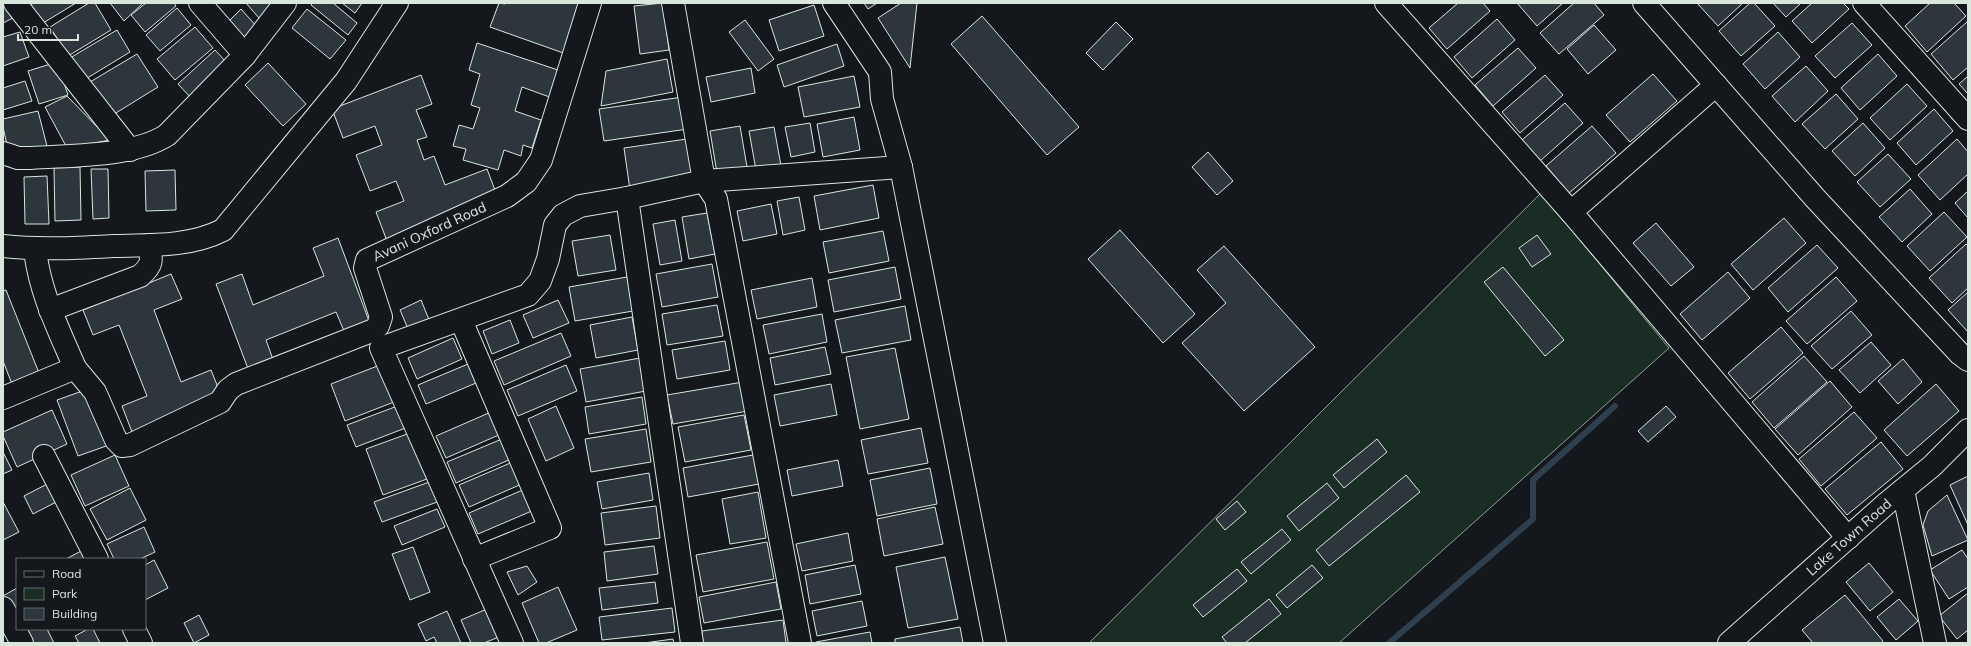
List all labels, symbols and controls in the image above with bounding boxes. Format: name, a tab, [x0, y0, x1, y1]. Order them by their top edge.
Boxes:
scale bar	[18, 16, 78, 42]
text: 20 m	[24, 22, 52, 37]
street label: Avani Oxford Road	[370, 198, 489, 265]
street label: Lake Town Road	[1802, 494, 1895, 579]
legend	[16, 558, 146, 630]
text: Road	[52, 566, 81, 581]
text: Park	[52, 586, 78, 601]
text: Building	[52, 606, 97, 621]

